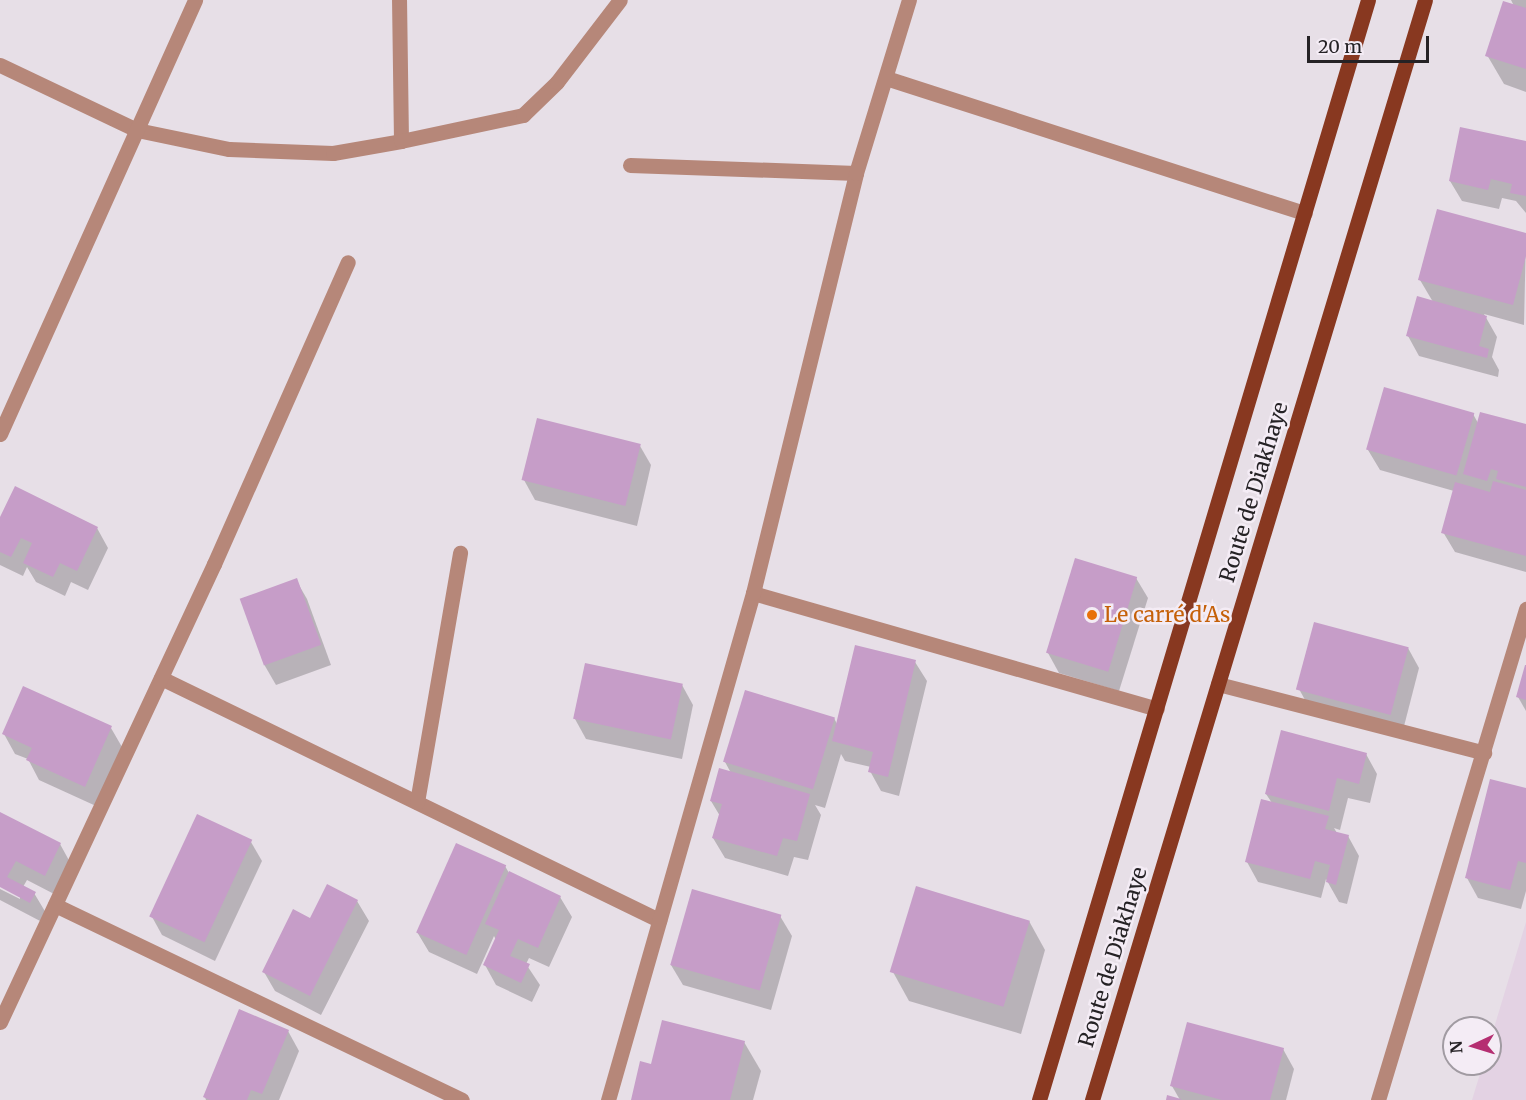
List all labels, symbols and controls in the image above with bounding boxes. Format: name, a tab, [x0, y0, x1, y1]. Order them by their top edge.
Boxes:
scale bar	[1310, 24, 1432, 62]
text: 20 m	[1318, 35, 1362, 58]
street label: Route de Diakhaye	[1215, 399, 1293, 585]
place label: Le carré d'As	[1104, 602, 1230, 628]
marker: Le carré d'As	[1085, 608, 1099, 622]
street label: Route de Diakhaye	[1074, 864, 1152, 1050]
north arrow	[1442, 1016, 1502, 1076]
text: N	[1446, 1040, 1466, 1054]

